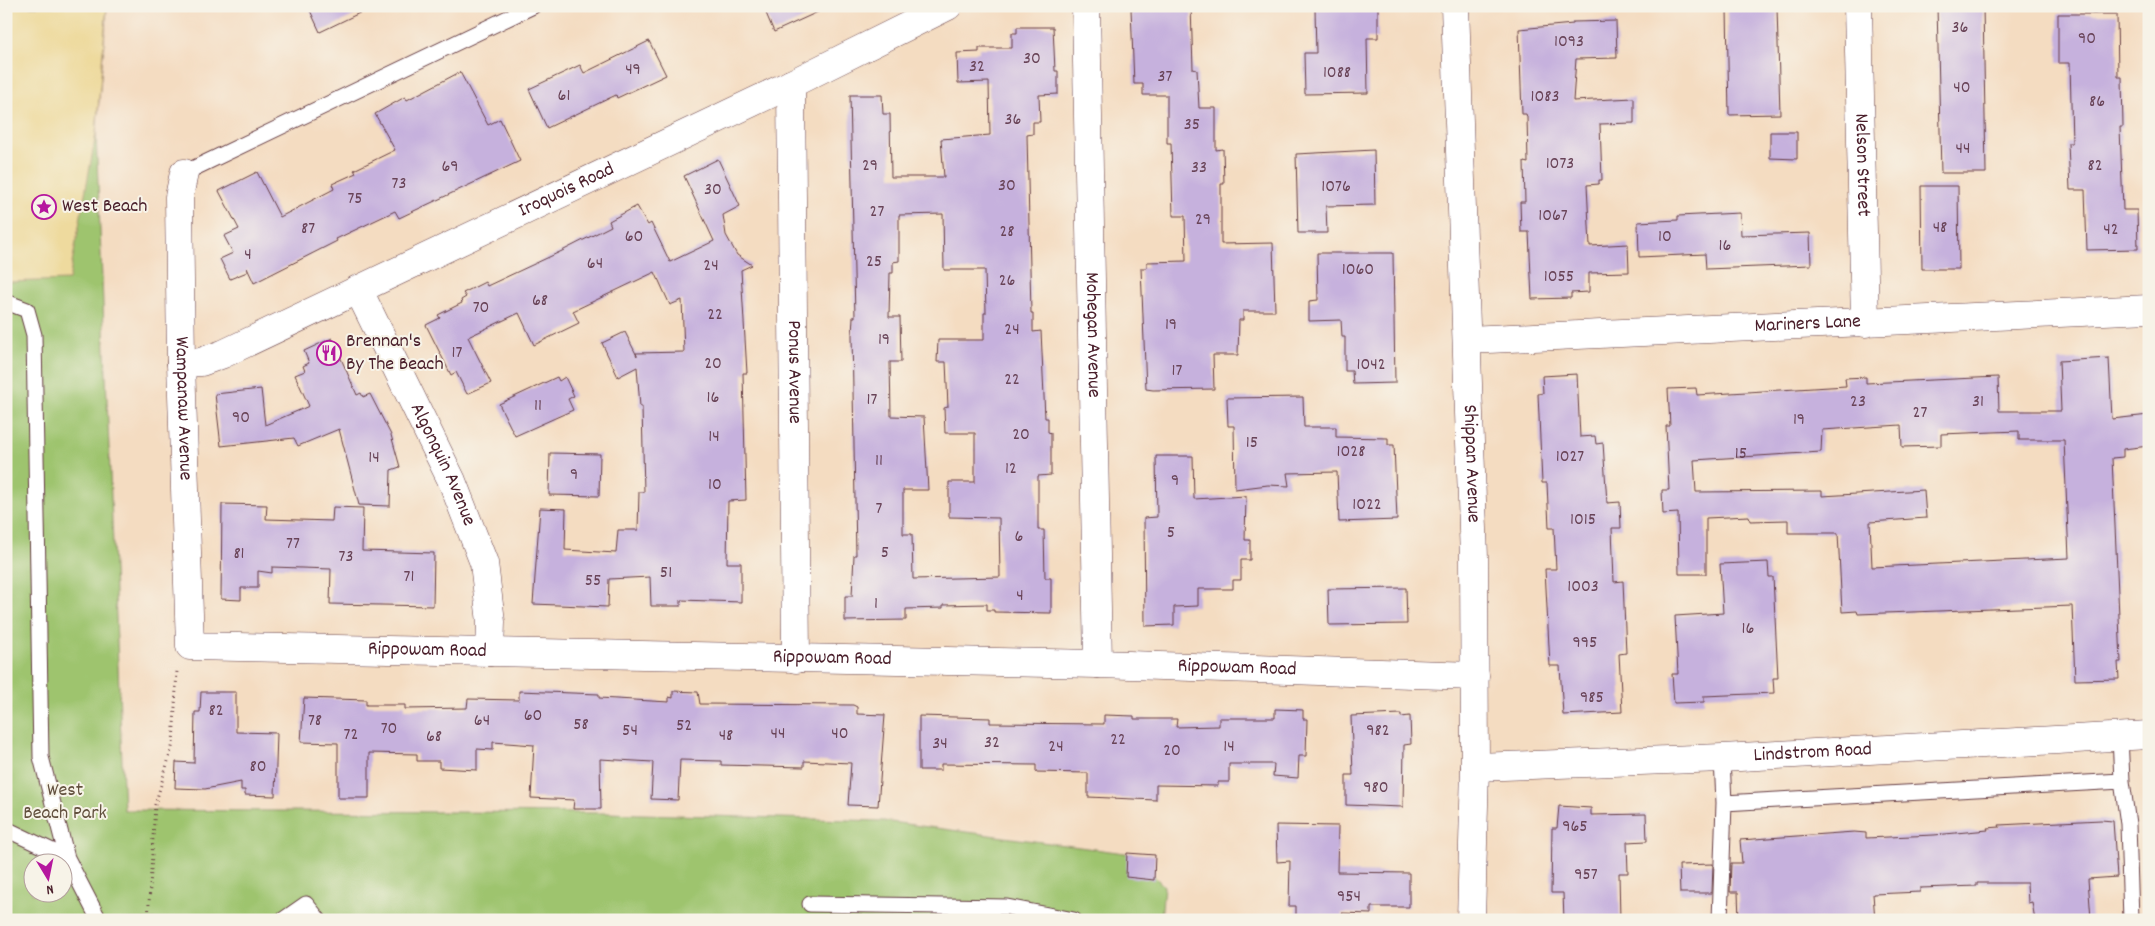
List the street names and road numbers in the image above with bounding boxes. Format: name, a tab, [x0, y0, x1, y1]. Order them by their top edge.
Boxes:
street label: Nelson Street	[1846, 113, 1877, 217]
street label: Iroquois Road	[514, 156, 619, 225]
street label: Mohegan Avenue	[1077, 272, 1107, 398]
street label: Mariners Lane	[1754, 308, 1862, 341]
street label: Ponus Avenue	[779, 320, 808, 424]
street label: Wampanaw Avenue	[167, 336, 199, 481]
street label: Algonquin Avenue	[402, 399, 482, 530]
street label: Shippan Avenue	[1455, 404, 1487, 523]
street label: Rippowam Road	[368, 636, 487, 666]
street label: Rippowam Road	[773, 644, 892, 674]
street label: Rippowam Road	[1177, 653, 1297, 684]
street label: Lindstrom Road	[1753, 736, 1873, 770]

